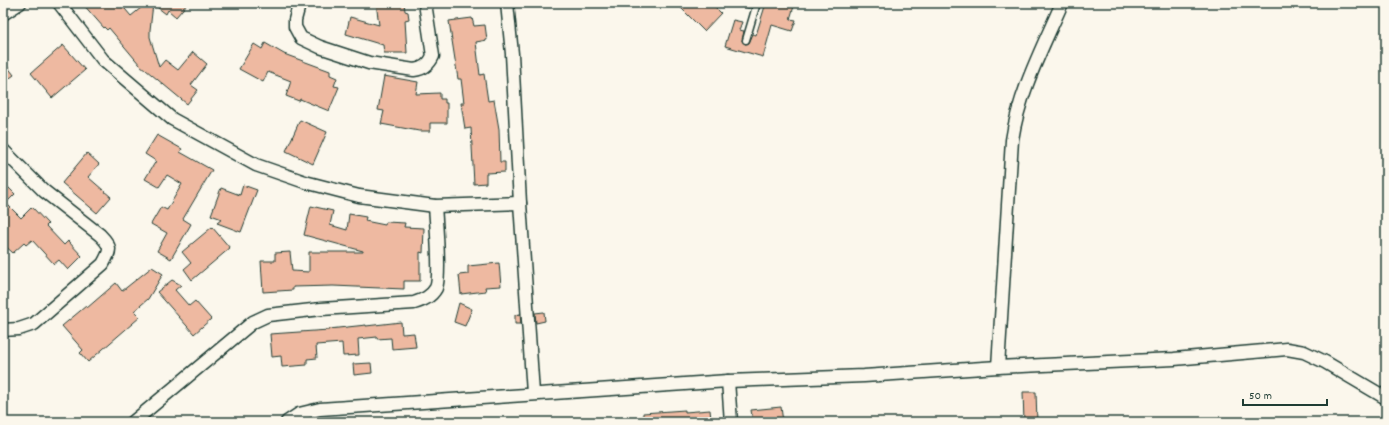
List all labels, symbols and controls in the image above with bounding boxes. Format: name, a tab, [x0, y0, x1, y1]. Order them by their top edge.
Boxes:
scale bar	[1243, 381, 1327, 407]
text: 50 m	[1249, 388, 1272, 405]

